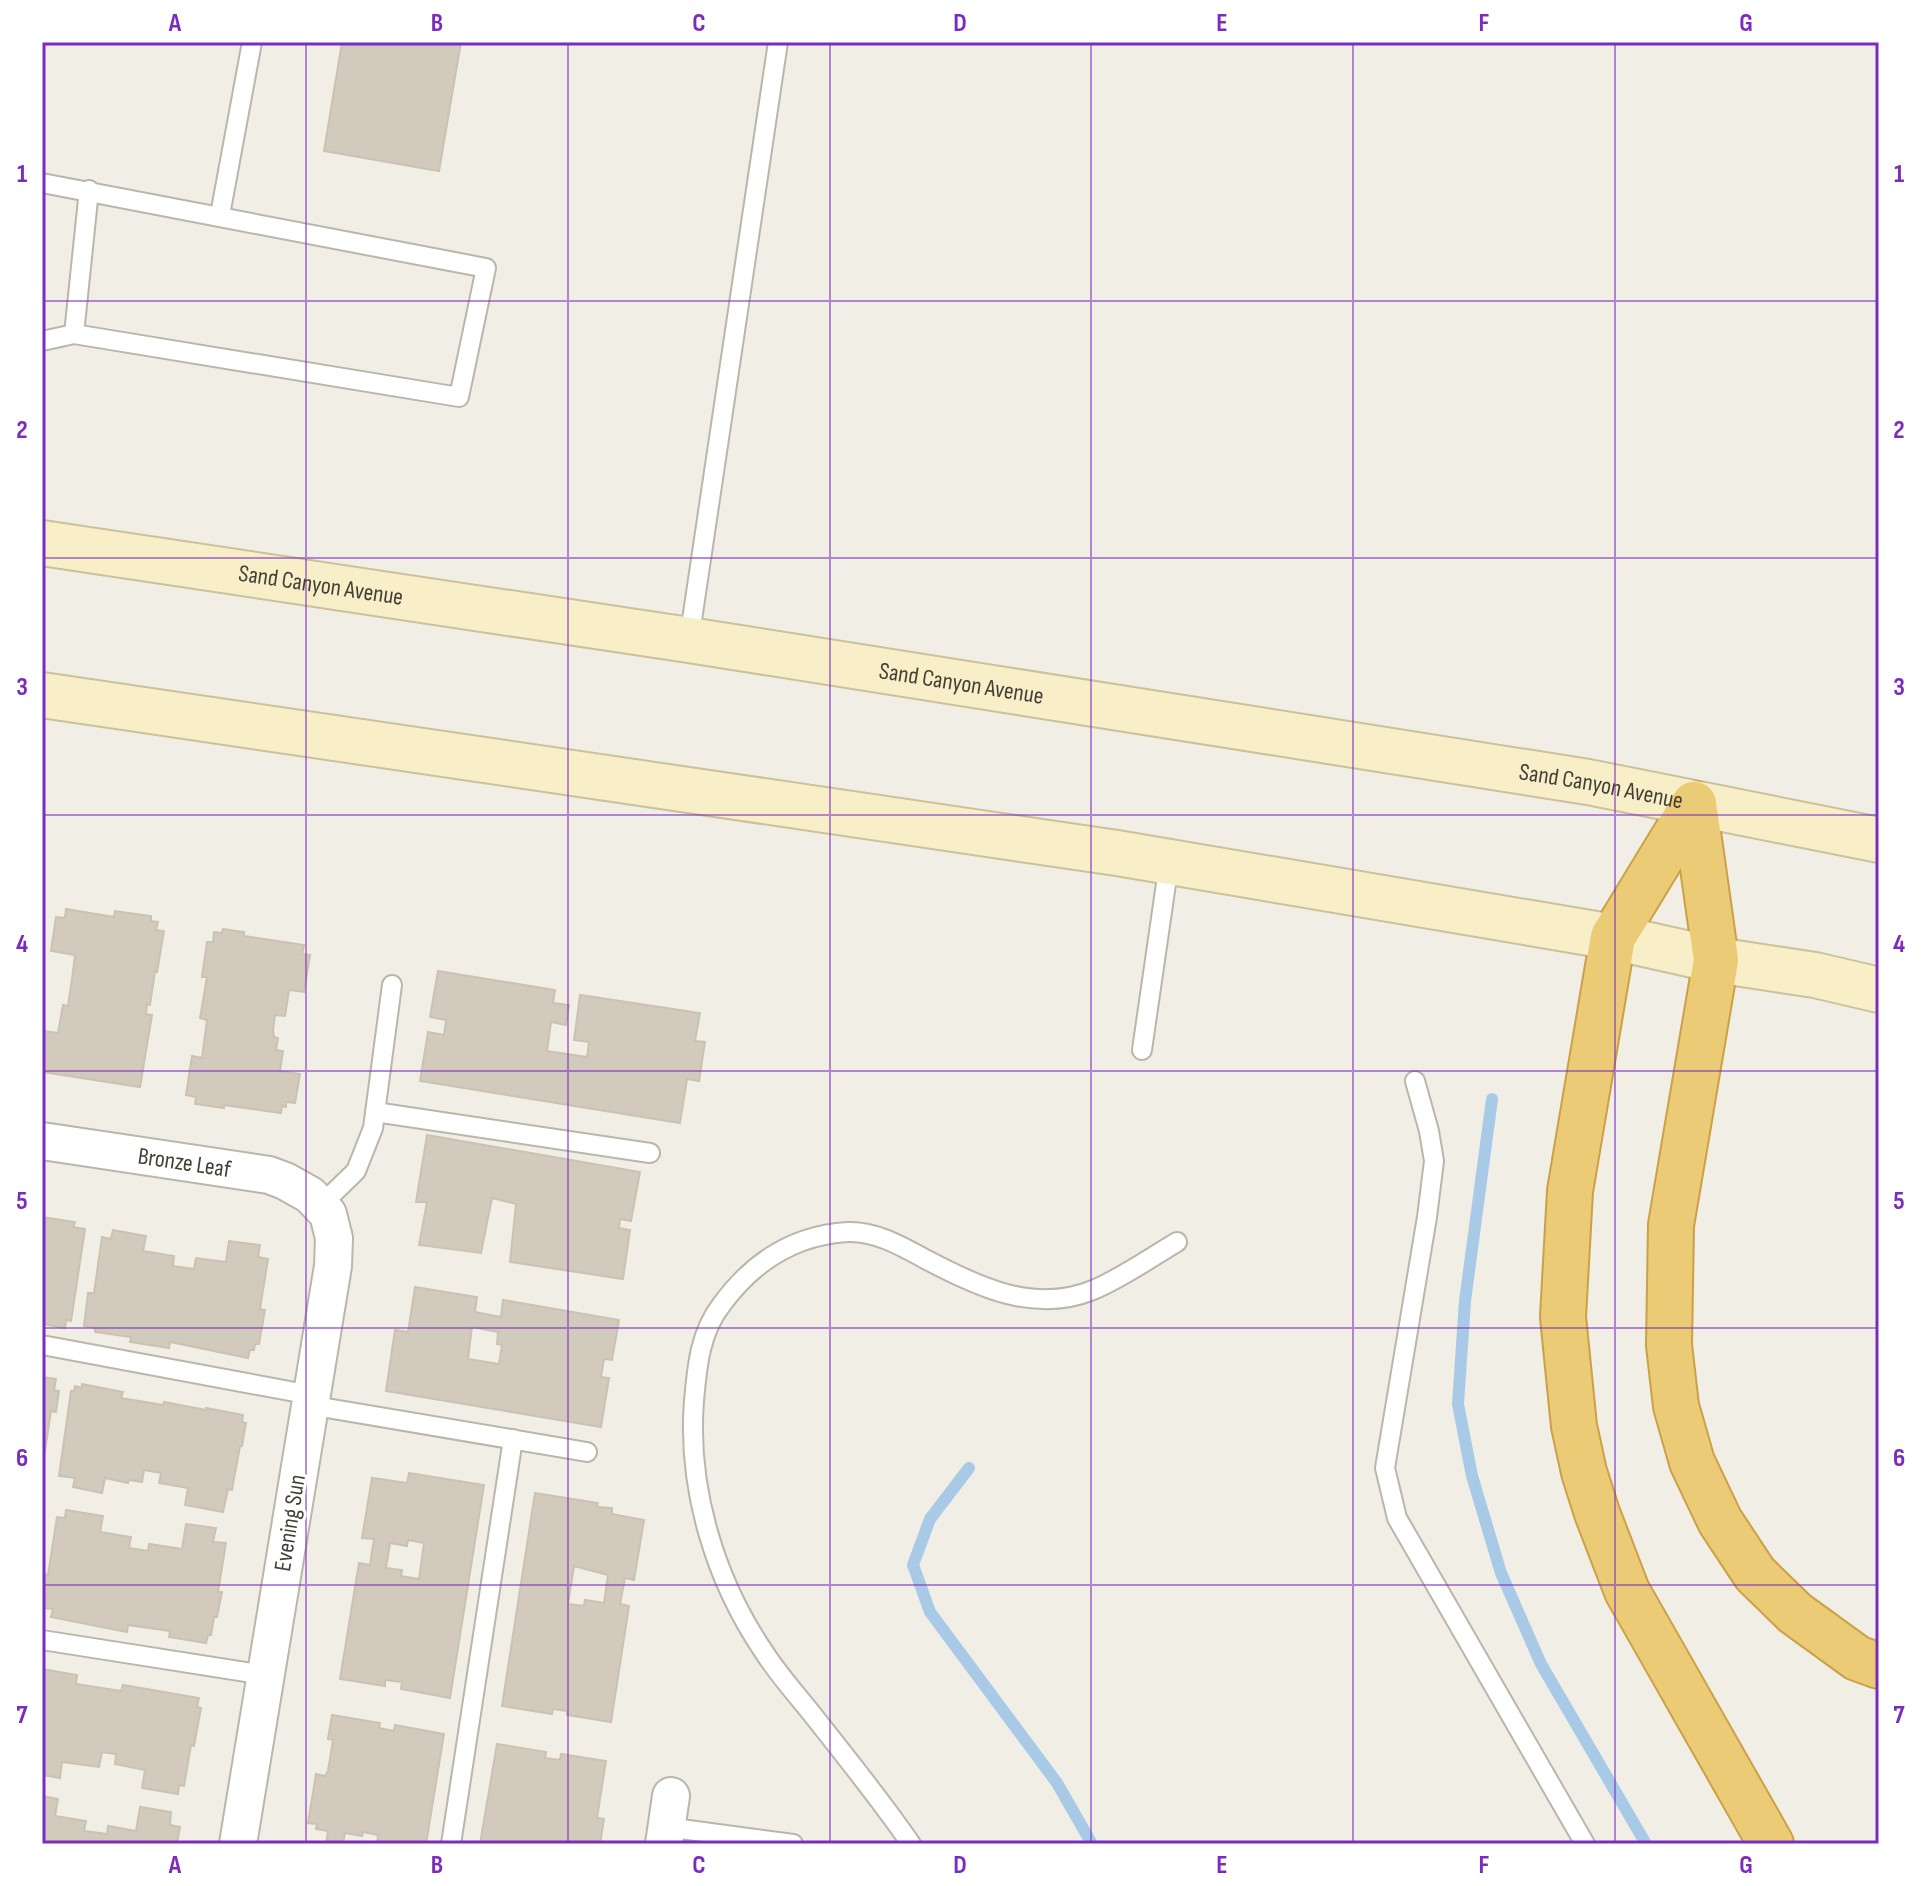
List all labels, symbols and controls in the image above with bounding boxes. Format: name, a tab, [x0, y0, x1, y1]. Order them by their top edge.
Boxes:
text: A	[168, 8, 182, 39]
text: B	[431, 8, 443, 39]
text: C	[692, 8, 706, 39]
text: D	[953, 8, 967, 39]
text: E	[1216, 8, 1228, 39]
text: F	[1479, 8, 1490, 39]
text: G	[1739, 8, 1753, 39]
text: 1	[17, 159, 27, 190]
text: 1	[1894, 159, 1904, 190]
text: 2	[16, 415, 28, 446]
text: 2	[1893, 415, 1905, 446]
street label: Sand Canyon Avenue	[237, 558, 405, 611]
street label: Sand Canyon Avenue	[877, 656, 1046, 710]
text: 3	[16, 672, 28, 703]
text: 3	[1893, 672, 1905, 703]
street label: Sand Canyon Avenue	[1517, 757, 1686, 815]
text: 4	[16, 929, 28, 960]
text: 4	[1893, 929, 1905, 960]
street label: Bronze Leaf	[136, 1141, 234, 1184]
text: 5	[16, 1186, 28, 1217]
text: 5	[1893, 1186, 1905, 1217]
text: 6	[16, 1443, 28, 1474]
text: 6	[1893, 1443, 1905, 1474]
street label: Evening Sun	[268, 1473, 312, 1573]
text: 7	[16, 1700, 28, 1731]
text: 7	[1893, 1700, 1905, 1731]
text: A	[168, 1850, 182, 1881]
text: B	[431, 1850, 443, 1881]
text: C	[692, 1850, 706, 1881]
text: D	[953, 1850, 967, 1881]
text: E	[1216, 1850, 1228, 1881]
text: F	[1479, 1850, 1490, 1881]
text: G	[1739, 1850, 1753, 1881]

